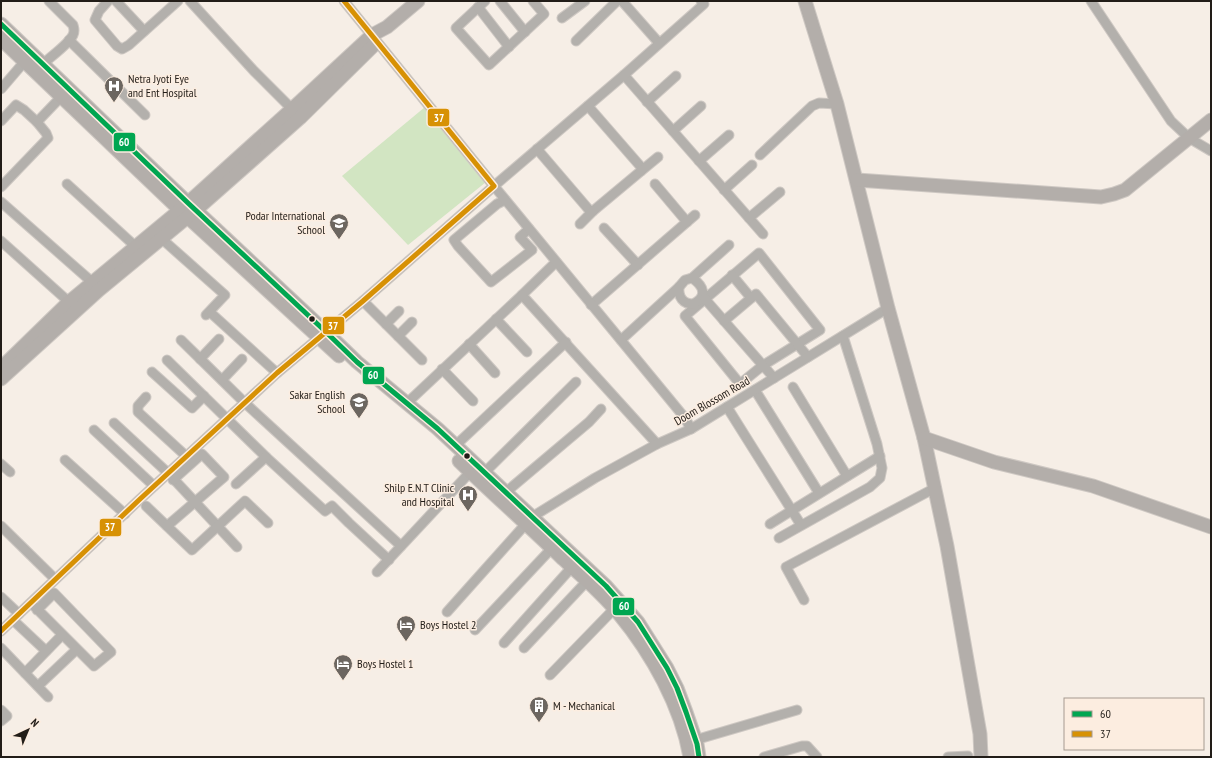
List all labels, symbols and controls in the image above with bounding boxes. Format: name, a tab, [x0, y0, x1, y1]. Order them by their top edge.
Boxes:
place label: Netra Jyoti Eye and Ent Hospital	[128, 71, 197, 100]
hospital icon: Netra Jyoti Eye and Ent Hospital	[103, 75, 125, 103]
line badge: 37	[427, 108, 450, 127]
text: 37	[434, 111, 444, 125]
line badge: 60	[113, 132, 136, 152]
text: 60	[119, 135, 129, 149]
place label: Podar International School	[245, 208, 325, 237]
school or university icon: Podar International School	[328, 212, 350, 240]
unlabelled marker	[307, 314, 317, 324]
line badge: 37	[322, 316, 345, 335]
text: 37	[328, 319, 338, 333]
line badge: 60	[362, 366, 385, 385]
text: 60	[368, 368, 378, 382]
street label: Doom Blossom Road	[671, 373, 752, 428]
place label: Sakar English School	[289, 387, 345, 416]
school or university icon: Sakar English School	[348, 391, 370, 419]
unlabelled marker	[462, 451, 472, 461]
place label: Shilp E.N.T Clinic and Hospital	[384, 480, 455, 509]
hospital icon: Shilp E.N.T Clinic and Hospital	[457, 484, 479, 512]
line badge: 37	[99, 518, 122, 537]
text: 37	[105, 520, 115, 534]
line badge: 60	[612, 597, 635, 616]
text: 60	[619, 599, 629, 613]
hotel icon: Boys Hostel 2	[395, 614, 417, 642]
place label: Boys Hostel 2	[420, 617, 476, 632]
hotel icon: Boys Hostel 1	[332, 653, 354, 681]
place label: Boys Hostel 1	[357, 656, 413, 671]
building icon: M - Mechanical	[528, 695, 550, 723]
place label: M - Mechanical	[553, 698, 615, 713]
legend	[1064, 698, 1204, 750]
text: 60	[1100, 706, 1111, 721]
north arrow	[8, 710, 48, 750]
text: N	[28, 716, 42, 730]
text: 37	[1100, 726, 1111, 741]

